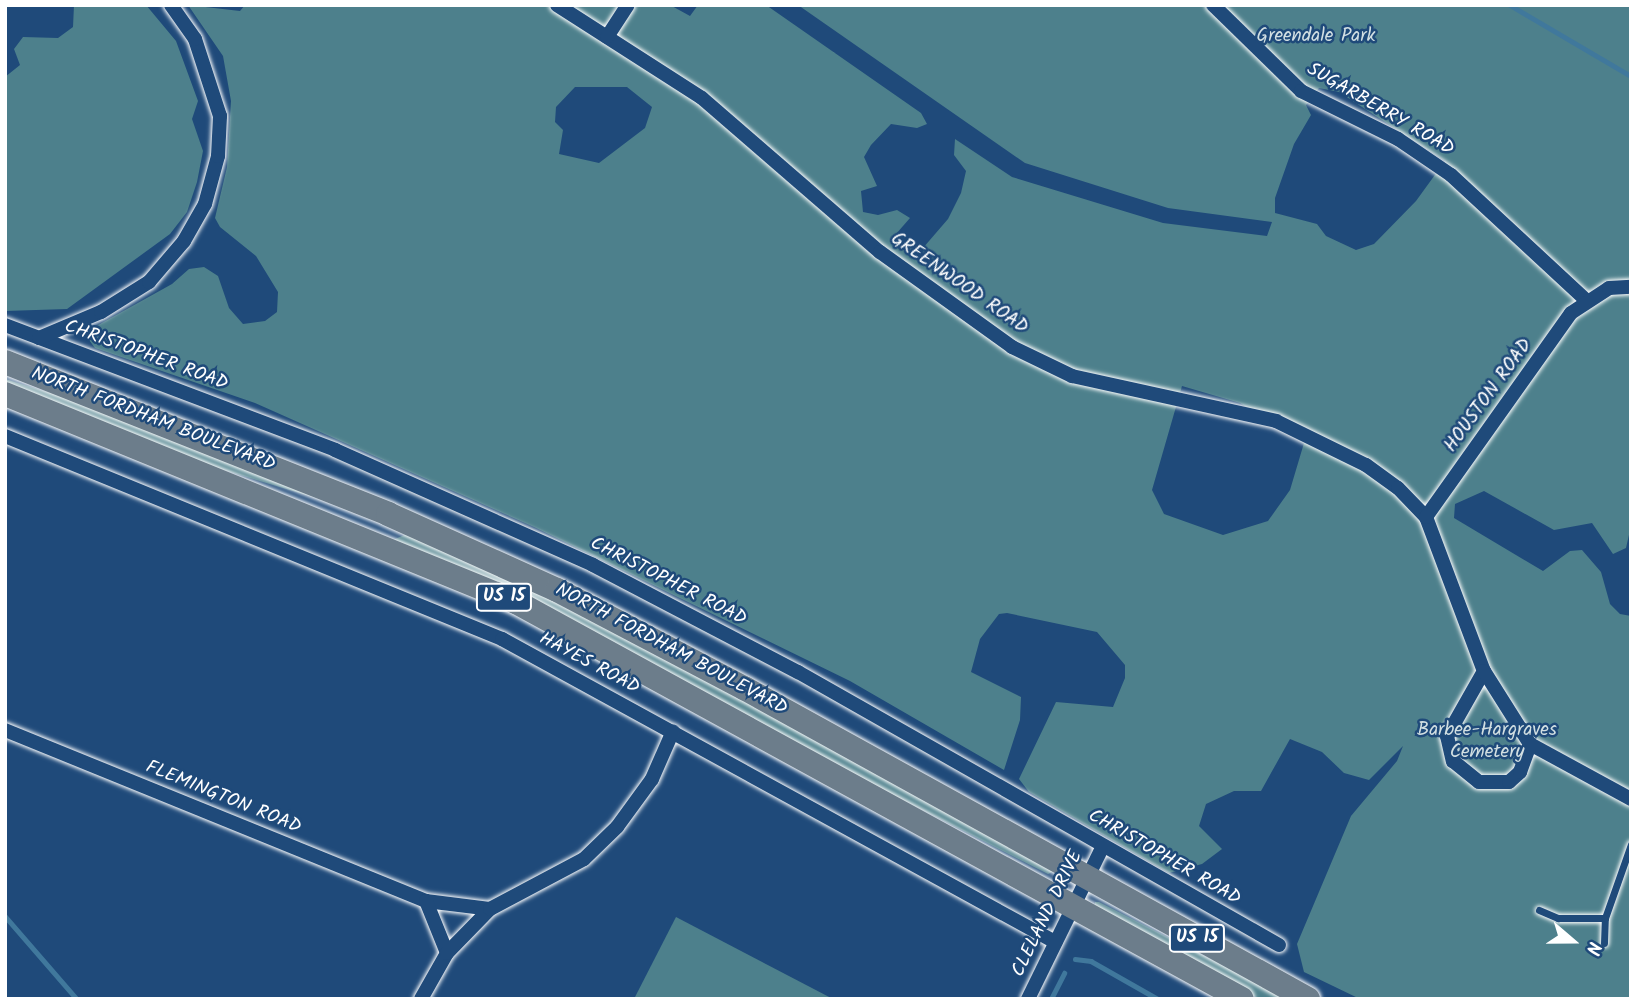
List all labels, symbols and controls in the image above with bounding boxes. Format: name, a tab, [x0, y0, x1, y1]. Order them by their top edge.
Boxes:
park label: Greendale Park	[1257, 26, 1375, 48]
street label: SUGARBERRY ROAD	[1302, 59, 1458, 161]
street label: GREENWOOD ROAD	[886, 228, 1032, 340]
street label: CHRISTOPHER ROAD	[61, 316, 231, 396]
street label: HOUSTON ROAD	[1440, 335, 1538, 457]
street label: NORTH FORDHAM BOULEVARD	[28, 363, 278, 477]
street label: CHRISTOPHER ROAD	[586, 533, 750, 631]
street label: NORTH FORDHAM BOULEVARD	[551, 579, 791, 721]
road number: US 15	[474, 582, 534, 612]
street label: HAYES ROAD	[535, 628, 643, 700]
park label: Barbee-Hargraves Cemetery	[1417, 720, 1557, 764]
street label: FLEMINGTON ROAD	[142, 756, 304, 840]
street label: CHRISTOPHER ROAD	[1084, 805, 1244, 911]
street label: CLELAND DRIVE	[1008, 847, 1088, 981]
north arrow	[1538, 906, 1608, 976]
road number: US 15	[1167, 923, 1227, 953]
text: N	[1577, 937, 1609, 959]

